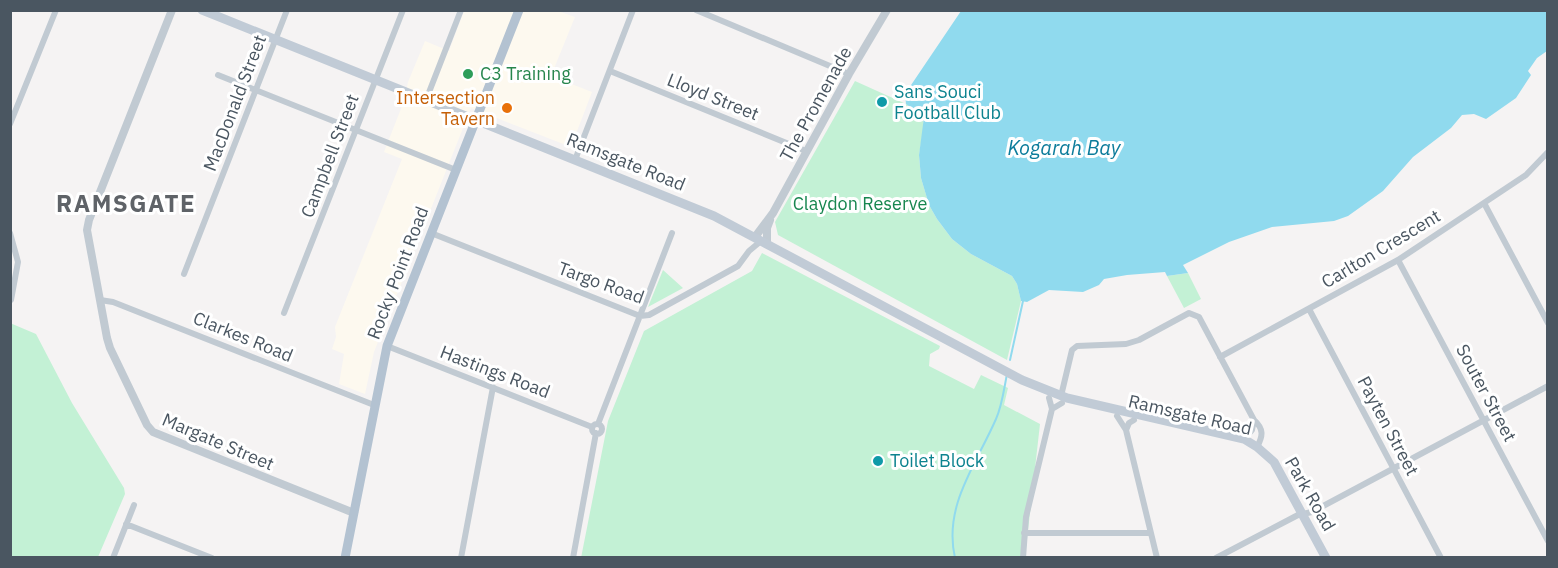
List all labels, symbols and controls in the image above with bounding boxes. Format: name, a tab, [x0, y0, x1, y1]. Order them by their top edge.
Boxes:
street label: MacDonald Street	[198, 31, 271, 174]
street label: The Promenade	[775, 42, 857, 165]
place label: C3 Training	[480, 62, 571, 85]
marker: C3 Training	[461, 67, 475, 81]
street label: Lloyd Street	[664, 68, 762, 125]
place label: Sans Souci Football Club	[894, 80, 1001, 124]
place label: Intersection Tavern	[396, 86, 495, 130]
street label: Campbell Street	[295, 91, 364, 221]
marker: Sans Souci Football Club	[875, 95, 889, 109]
marker: Intersection Tavern	[500, 101, 514, 115]
street label: Ramsgate Road	[563, 127, 689, 196]
water label: Kogarah Bay	[1008, 134, 1122, 161]
district label: RAMSGATE	[56, 187, 196, 219]
park label: Claydon Reserve	[793, 192, 927, 215]
street label: Rocky Point Road	[362, 203, 433, 342]
street label: Carlton Crescent	[1317, 204, 1444, 293]
street label: Targo Road	[555, 256, 647, 309]
street label: Clarkes Road	[190, 306, 297, 367]
street label: Hastings Road	[437, 340, 553, 403]
street label: Souter Street	[1451, 340, 1522, 445]
street label: Payten Street	[1353, 372, 1424, 479]
street label: Ramsgate Road	[1126, 389, 1254, 440]
street label: Margate Street	[159, 408, 278, 475]
place label: Toilet Block	[890, 449, 985, 472]
street label: Park Road	[1280, 452, 1341, 535]
marker: Toilet Block	[871, 454, 885, 468]

